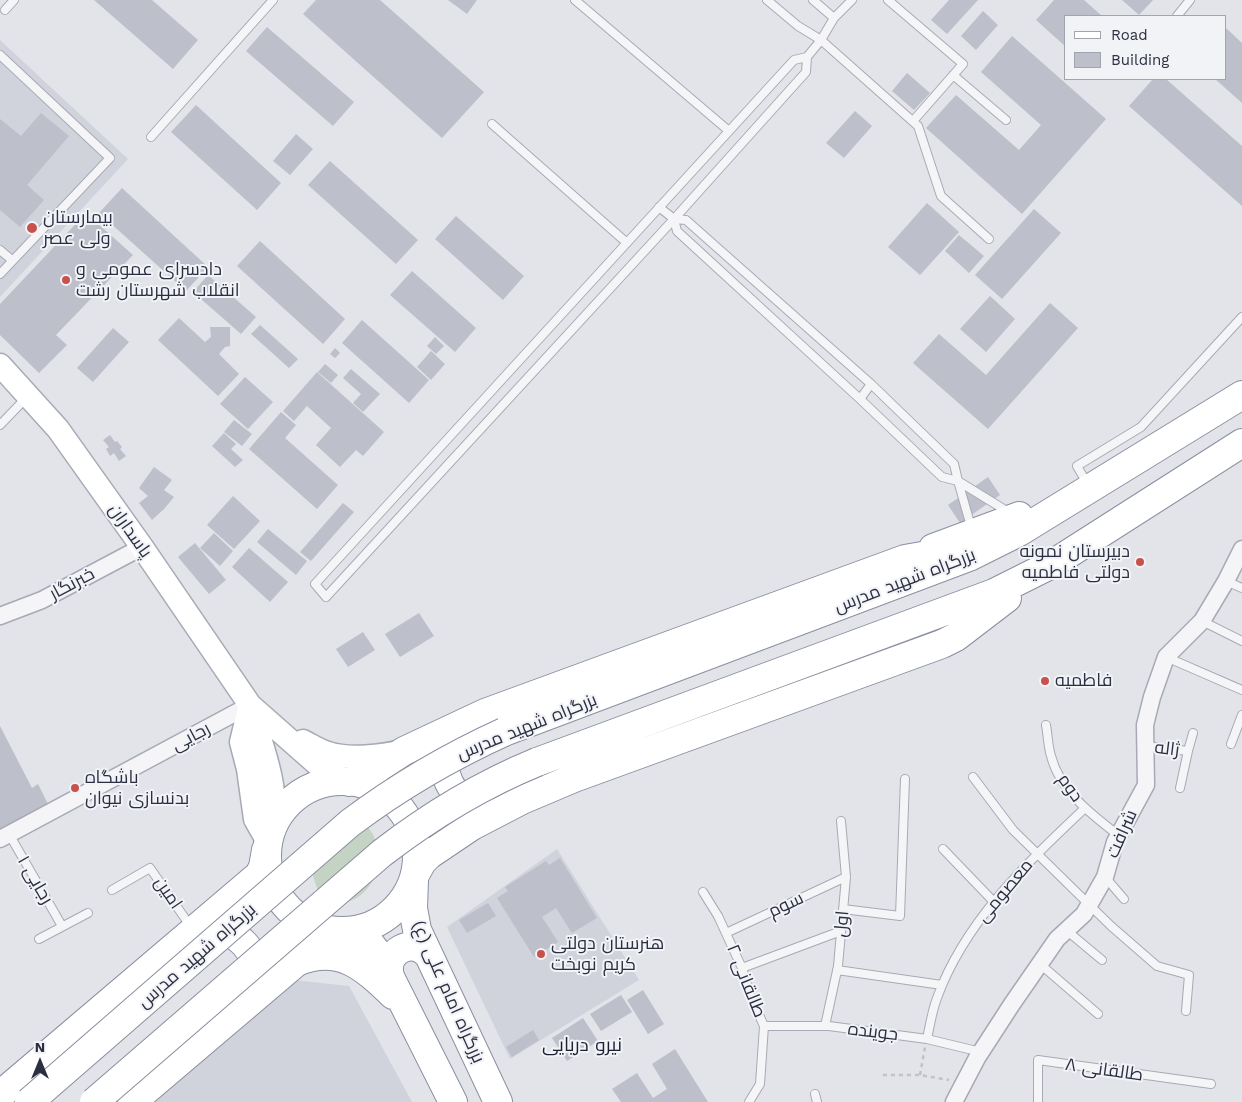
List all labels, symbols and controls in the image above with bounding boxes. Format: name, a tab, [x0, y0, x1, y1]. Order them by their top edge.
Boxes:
legend	[1064, 15, 1227, 80]
text: Road	[1111, 26, 1148, 44]
text: Building	[1111, 51, 1169, 69]
place label: بیمارستان ولی عصر	[43, 207, 113, 250]
marker: بیمارستان ولی عصر	[25, 221, 39, 235]
place label: دادسرای عمومی و انقلاب شهرستان رشت	[76, 259, 240, 302]
marker: دادسرای عمومی و انقلاب شهرستان رشت	[60, 274, 72, 286]
street label: پاسداران	[104, 500, 156, 562]
place label: دبیرستان نمونه دولتی فاطمیه	[1020, 541, 1130, 584]
street label: بزرگراه شهید مدرس	[831, 544, 979, 618]
marker: دبیرستان نمونه دولتی فاطمیه	[1134, 556, 1146, 568]
street label: خبرنگار	[46, 563, 98, 605]
place label: فاطمیه	[1055, 670, 1112, 692]
marker: فاطمیه	[1039, 675, 1051, 687]
street label: بزرگراه شهید مدرس	[454, 689, 600, 765]
street label: رجایی	[168, 718, 214, 756]
street label: ژاله	[1153, 737, 1181, 761]
place label: باشگاه بدنسازی نیوان	[85, 767, 189, 810]
street label: دوم	[1053, 770, 1087, 806]
marker: باشگاه بدنسازی نیوان	[69, 782, 81, 794]
street label: شرافت	[1102, 807, 1142, 861]
street label: رجایی ۱	[13, 852, 57, 908]
street label: معصومی	[972, 855, 1038, 927]
street label: امین	[149, 873, 187, 913]
street label: سوم	[765, 887, 807, 923]
street label: بزرگراه شهید مدرس	[133, 899, 261, 1013]
street label: اول	[830, 910, 854, 938]
street label: بزرگراه امام علی (ع)	[407, 917, 489, 1067]
place label: هنرستان دولتی کریم نوبخت	[551, 933, 664, 976]
street label: طالقانی ۲	[722, 941, 770, 1021]
marker: هنرستان دولتی کریم نوبخت	[535, 948, 547, 960]
street label: جوینده	[847, 1018, 899, 1046]
district label: نیرو دریایی	[542, 1034, 622, 1056]
north arrow	[15, 1037, 65, 1087]
text: N	[35, 1039, 45, 1055]
street label: طالقانی ۸	[1064, 1054, 1144, 1086]

